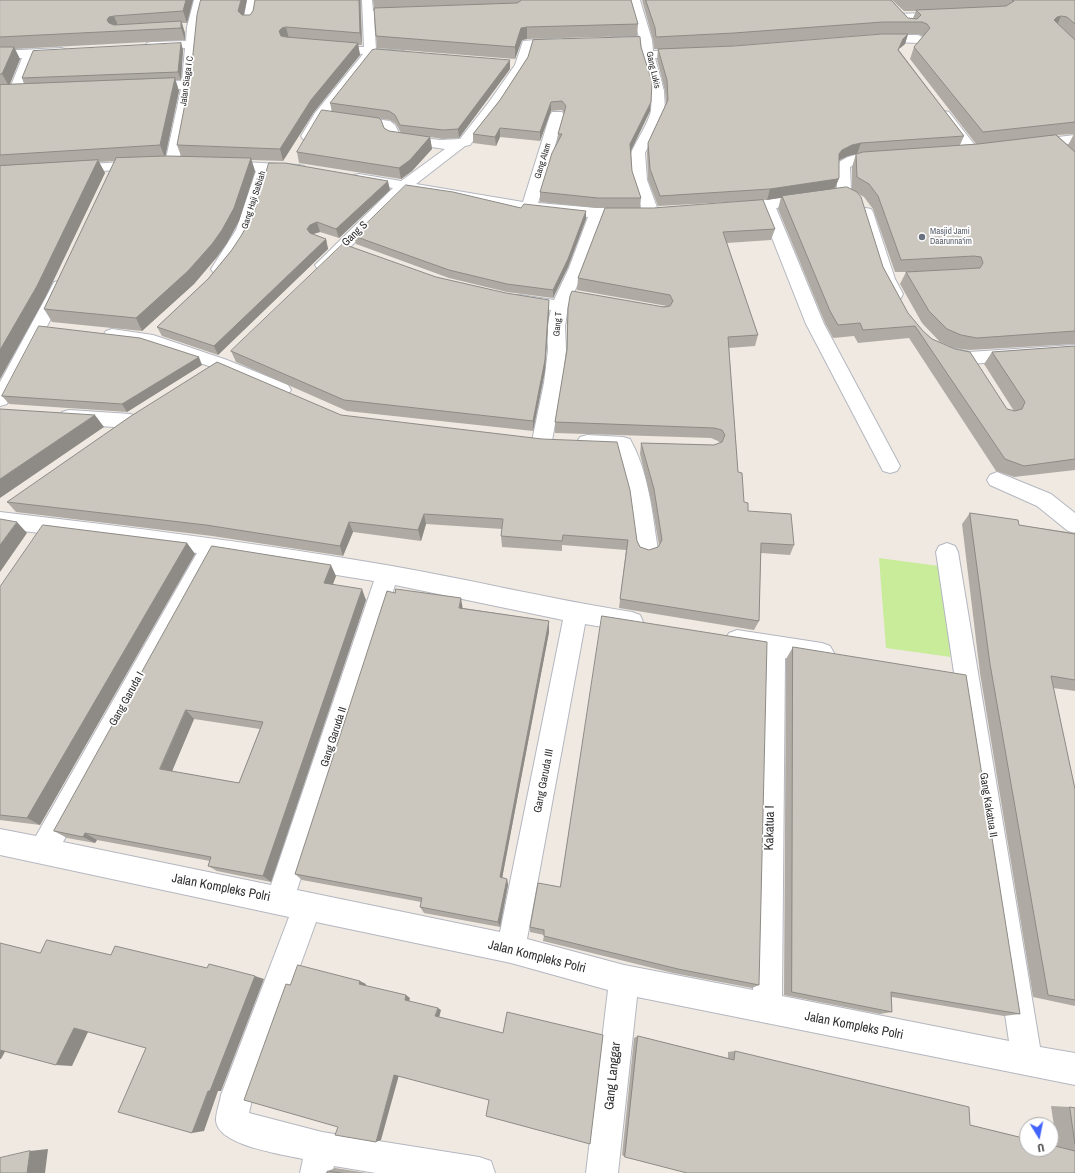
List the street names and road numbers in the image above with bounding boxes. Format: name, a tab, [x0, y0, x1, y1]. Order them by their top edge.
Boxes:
street label: Gang Lukis	[643, 50, 663, 90]
street label: Jalan Siaga I C	[178, 55, 196, 107]
street label: Gang Alam	[532, 142, 554, 180]
street label: Gang Haji Salbiah	[240, 170, 268, 230]
street label: Gang S	[339, 219, 371, 249]
street label: Gang T	[552, 311, 564, 337]
street label: Gang Garuda I	[107, 670, 147, 728]
street label: Gang Garuda II	[318, 705, 350, 769]
street label: Gang Garuda III	[531, 748, 557, 814]
street label: Gang Kakatua II	[976, 772, 1000, 838]
street label: Kakatua I	[762, 805, 778, 851]
street label: Jalan Kompleks Polri	[170, 871, 272, 905]
street label: Jalan Kompleks Polri	[487, 937, 587, 977]
street label: Jalan Kompleks Polri	[803, 1009, 905, 1043]
street label: Gang Langgar	[602, 1041, 624, 1111]

